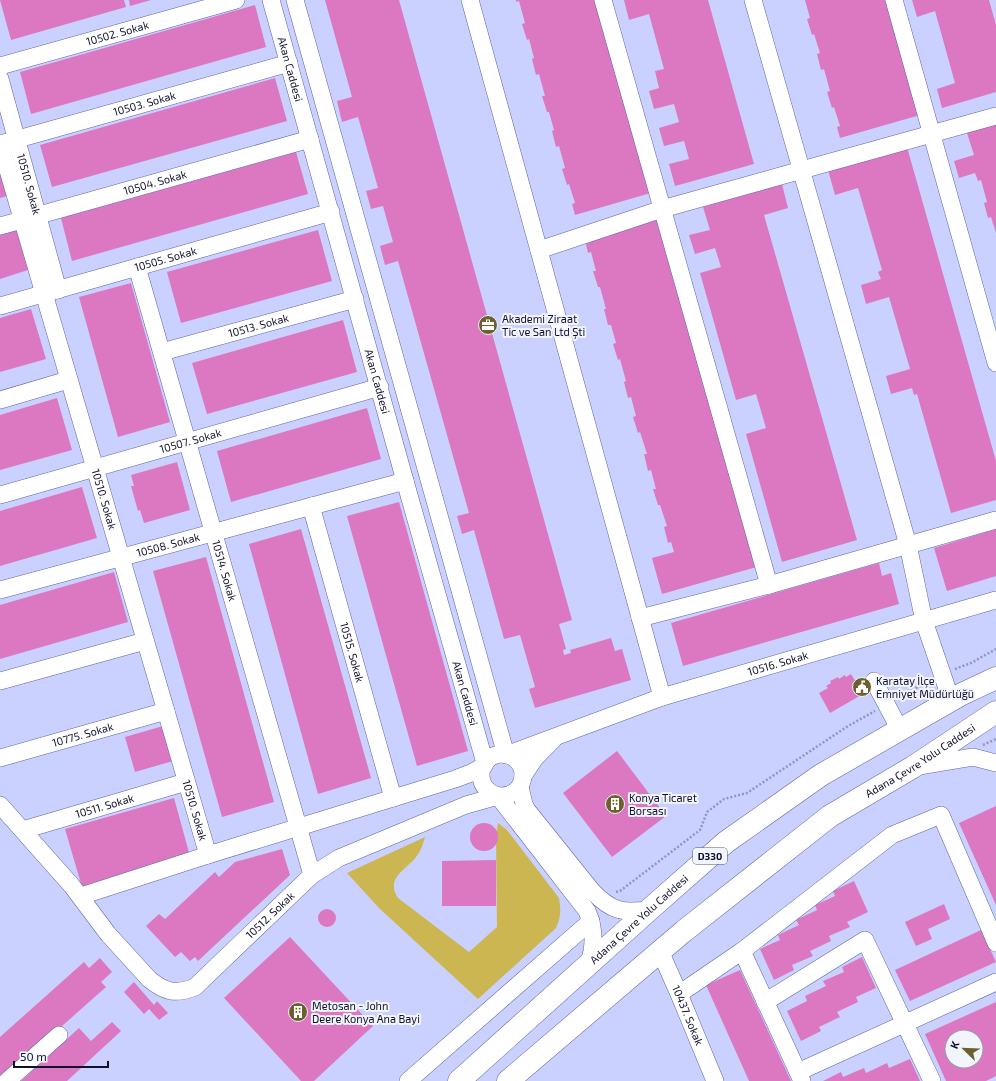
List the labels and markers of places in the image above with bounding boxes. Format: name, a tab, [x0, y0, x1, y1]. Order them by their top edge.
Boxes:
place label: Akademi Ziraat Tic ve San Ltd Şti	[502, 312, 585, 340]
office icon: Akademi Ziraat Tic ve San Ltd Şti	[477, 314, 499, 336]
place label: Karatay İlçe Emniyet Müdürlüğü	[876, 674, 974, 700]
public building icon: Karatay İlçe Emniyet Müdürlüğü	[851, 676, 873, 698]
place label: Konya Ticaret Borsası	[629, 791, 697, 817]
building icon: Konya Ticaret Borsası	[604, 793, 626, 815]
place label: Metosan - John Deere Konya Ana Bayi	[312, 999, 420, 1025]
building icon: Metosan - John Deere Konya Ana Bayi	[287, 1001, 309, 1023]

